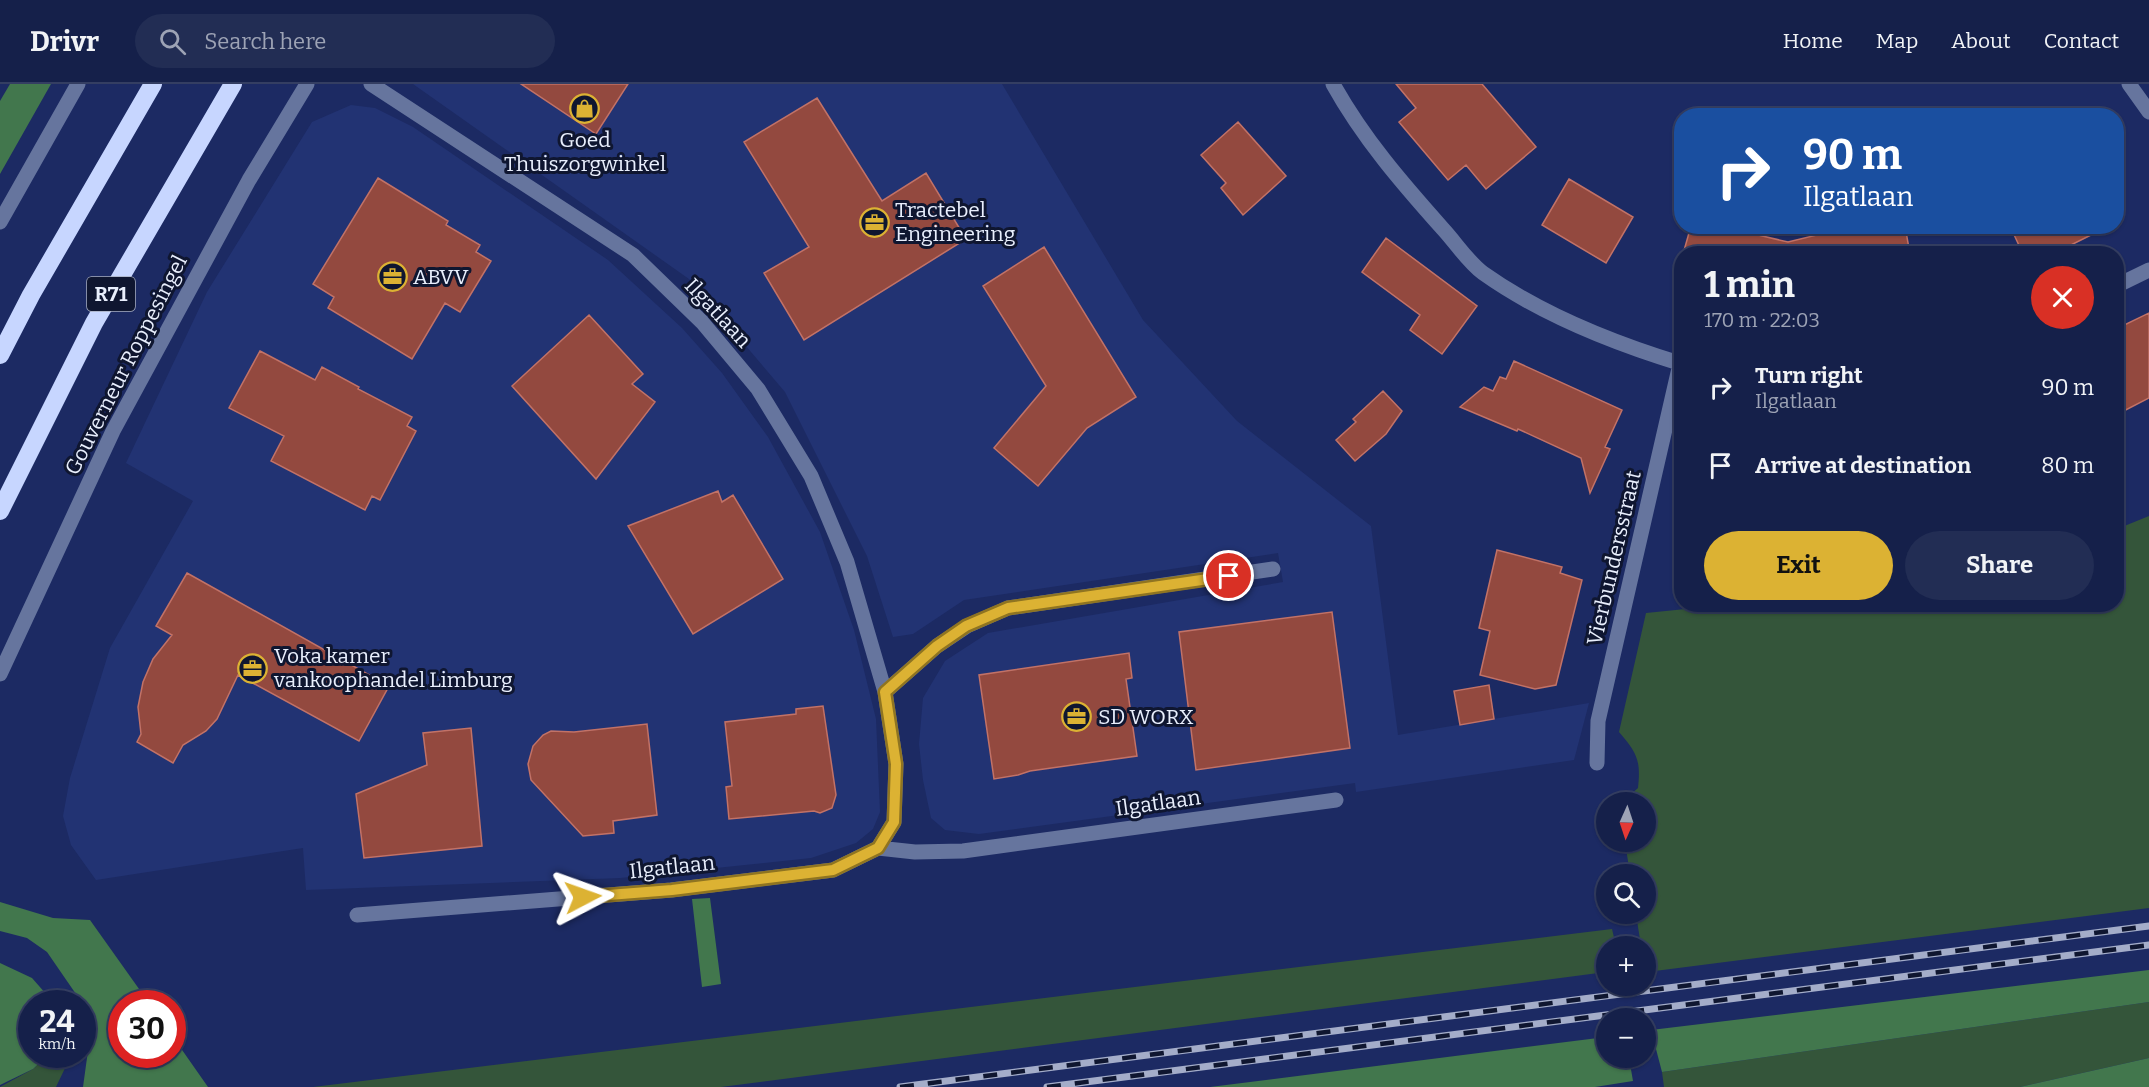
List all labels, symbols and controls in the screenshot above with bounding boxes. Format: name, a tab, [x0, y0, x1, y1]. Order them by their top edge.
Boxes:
search box	[135, 14, 555, 68]
text: Drivr	[30, 25, 99, 58]
icon: search	[156, 25, 189, 58]
text: Search here	[204, 28, 326, 55]
text: Home	[1783, 28, 1843, 54]
text: Map	[1876, 28, 1918, 54]
text: About	[1951, 28, 2011, 54]
text: Contact	[2044, 28, 2119, 54]
shop icon: Goed Thuiszorgwinkel	[569, 93, 601, 125]
place label: Goed Thuiszorgwinkel	[504, 127, 666, 177]
text: 90 m	[1803, 130, 1902, 180]
icon: right	[1704, 132, 1782, 210]
text: Ilgatlaan	[1803, 181, 1913, 213]
place label: Tractebel Engineering	[895, 197, 1016, 247]
office icon: Tractebel Engineering	[858, 206, 890, 238]
street label: Gouverneur Roppesingel	[59, 251, 193, 479]
office icon: ABVV	[376, 261, 408, 293]
text: 1 min	[1704, 263, 1795, 307]
place label: ABVV	[413, 264, 469, 290]
button: close	[2031, 266, 2094, 329]
street label: Ilgatlaan	[679, 273, 757, 353]
road number: R71	[87, 277, 135, 311]
text: 170 m · 22:03	[1704, 308, 1820, 332]
text: Turn right	[1755, 362, 1863, 389]
icon: right	[1704, 371, 1737, 404]
text: 90 m	[2042, 374, 2094, 401]
text: Ilgatlaan	[1755, 389, 1837, 413]
icon: arrive	[1704, 449, 1737, 482]
text: Arrive at destination	[1755, 452, 1971, 479]
text: 80 m	[2041, 452, 2094, 479]
street label: Vierbundersstraat	[1581, 468, 1647, 648]
button: Exit	[1704, 531, 1893, 600]
button: Share	[1905, 531, 2094, 600]
pin	[1203, 550, 1254, 601]
icon: arrive	[1212, 559, 1245, 592]
place label: Voka kamer vankoophandel Limburg	[273, 643, 513, 693]
office icon: Voka kamer vankoophandel Limburg	[237, 652, 269, 684]
office icon: SD WORX	[1061, 701, 1093, 733]
place label: SD WORX	[1098, 704, 1194, 730]
street label: Ilgatlaan	[1114, 784, 1202, 822]
north arrow	[1596, 792, 1656, 852]
map controls	[1596, 792, 1656, 1068]
street label: Ilgatlaan	[628, 850, 716, 884]
button: search	[1596, 864, 1656, 924]
position arrow	[551, 865, 615, 929]
button: +	[1596, 936, 1656, 996]
speed limit sign: 30	[108, 990, 186, 1068]
text: 24	[39, 1004, 75, 1040]
button: −	[1596, 1008, 1656, 1068]
text: km/h	[38, 1035, 76, 1053]

